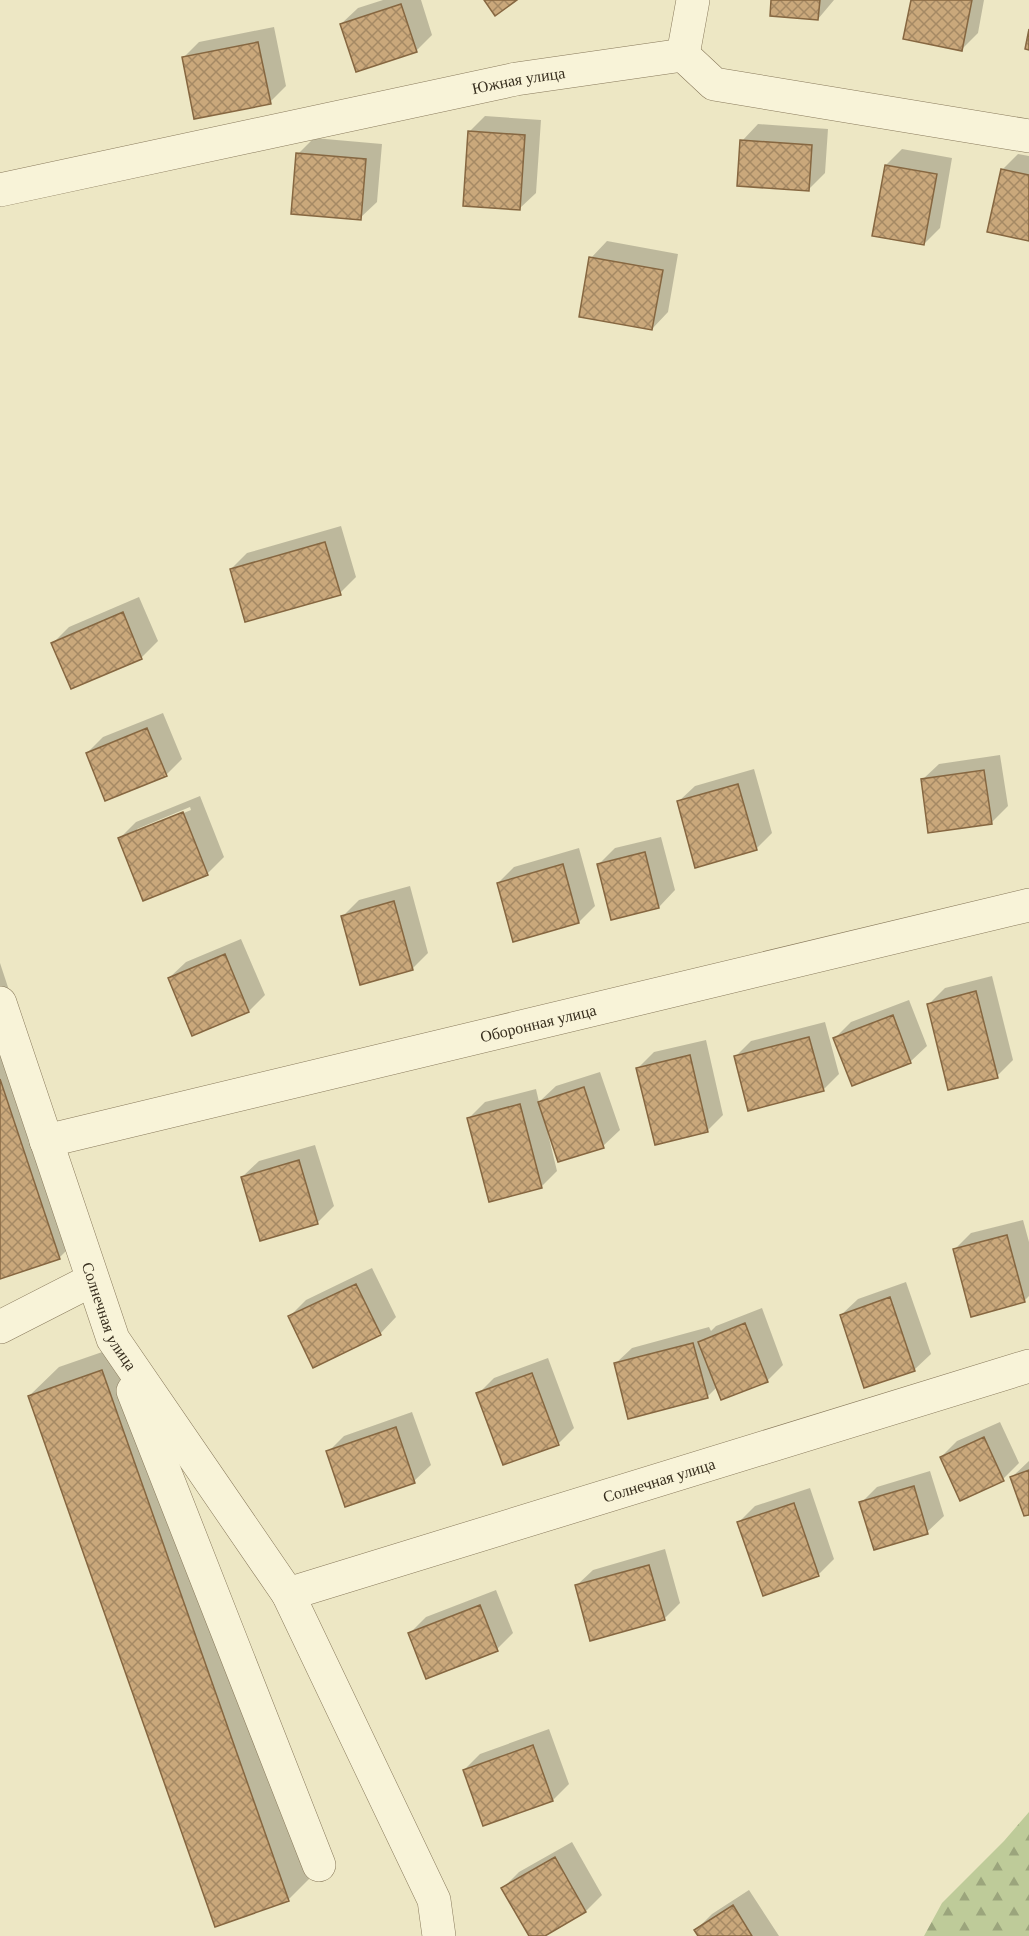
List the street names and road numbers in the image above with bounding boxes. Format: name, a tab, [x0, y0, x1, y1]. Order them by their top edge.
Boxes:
street label: Южная улица	[470, 64, 566, 97]
street label: Оборонная улица	[478, 1001, 598, 1045]
street label: Солнечная улица	[79, 1260, 140, 1373]
street label: Солнечная улица	[601, 1455, 717, 1506]

